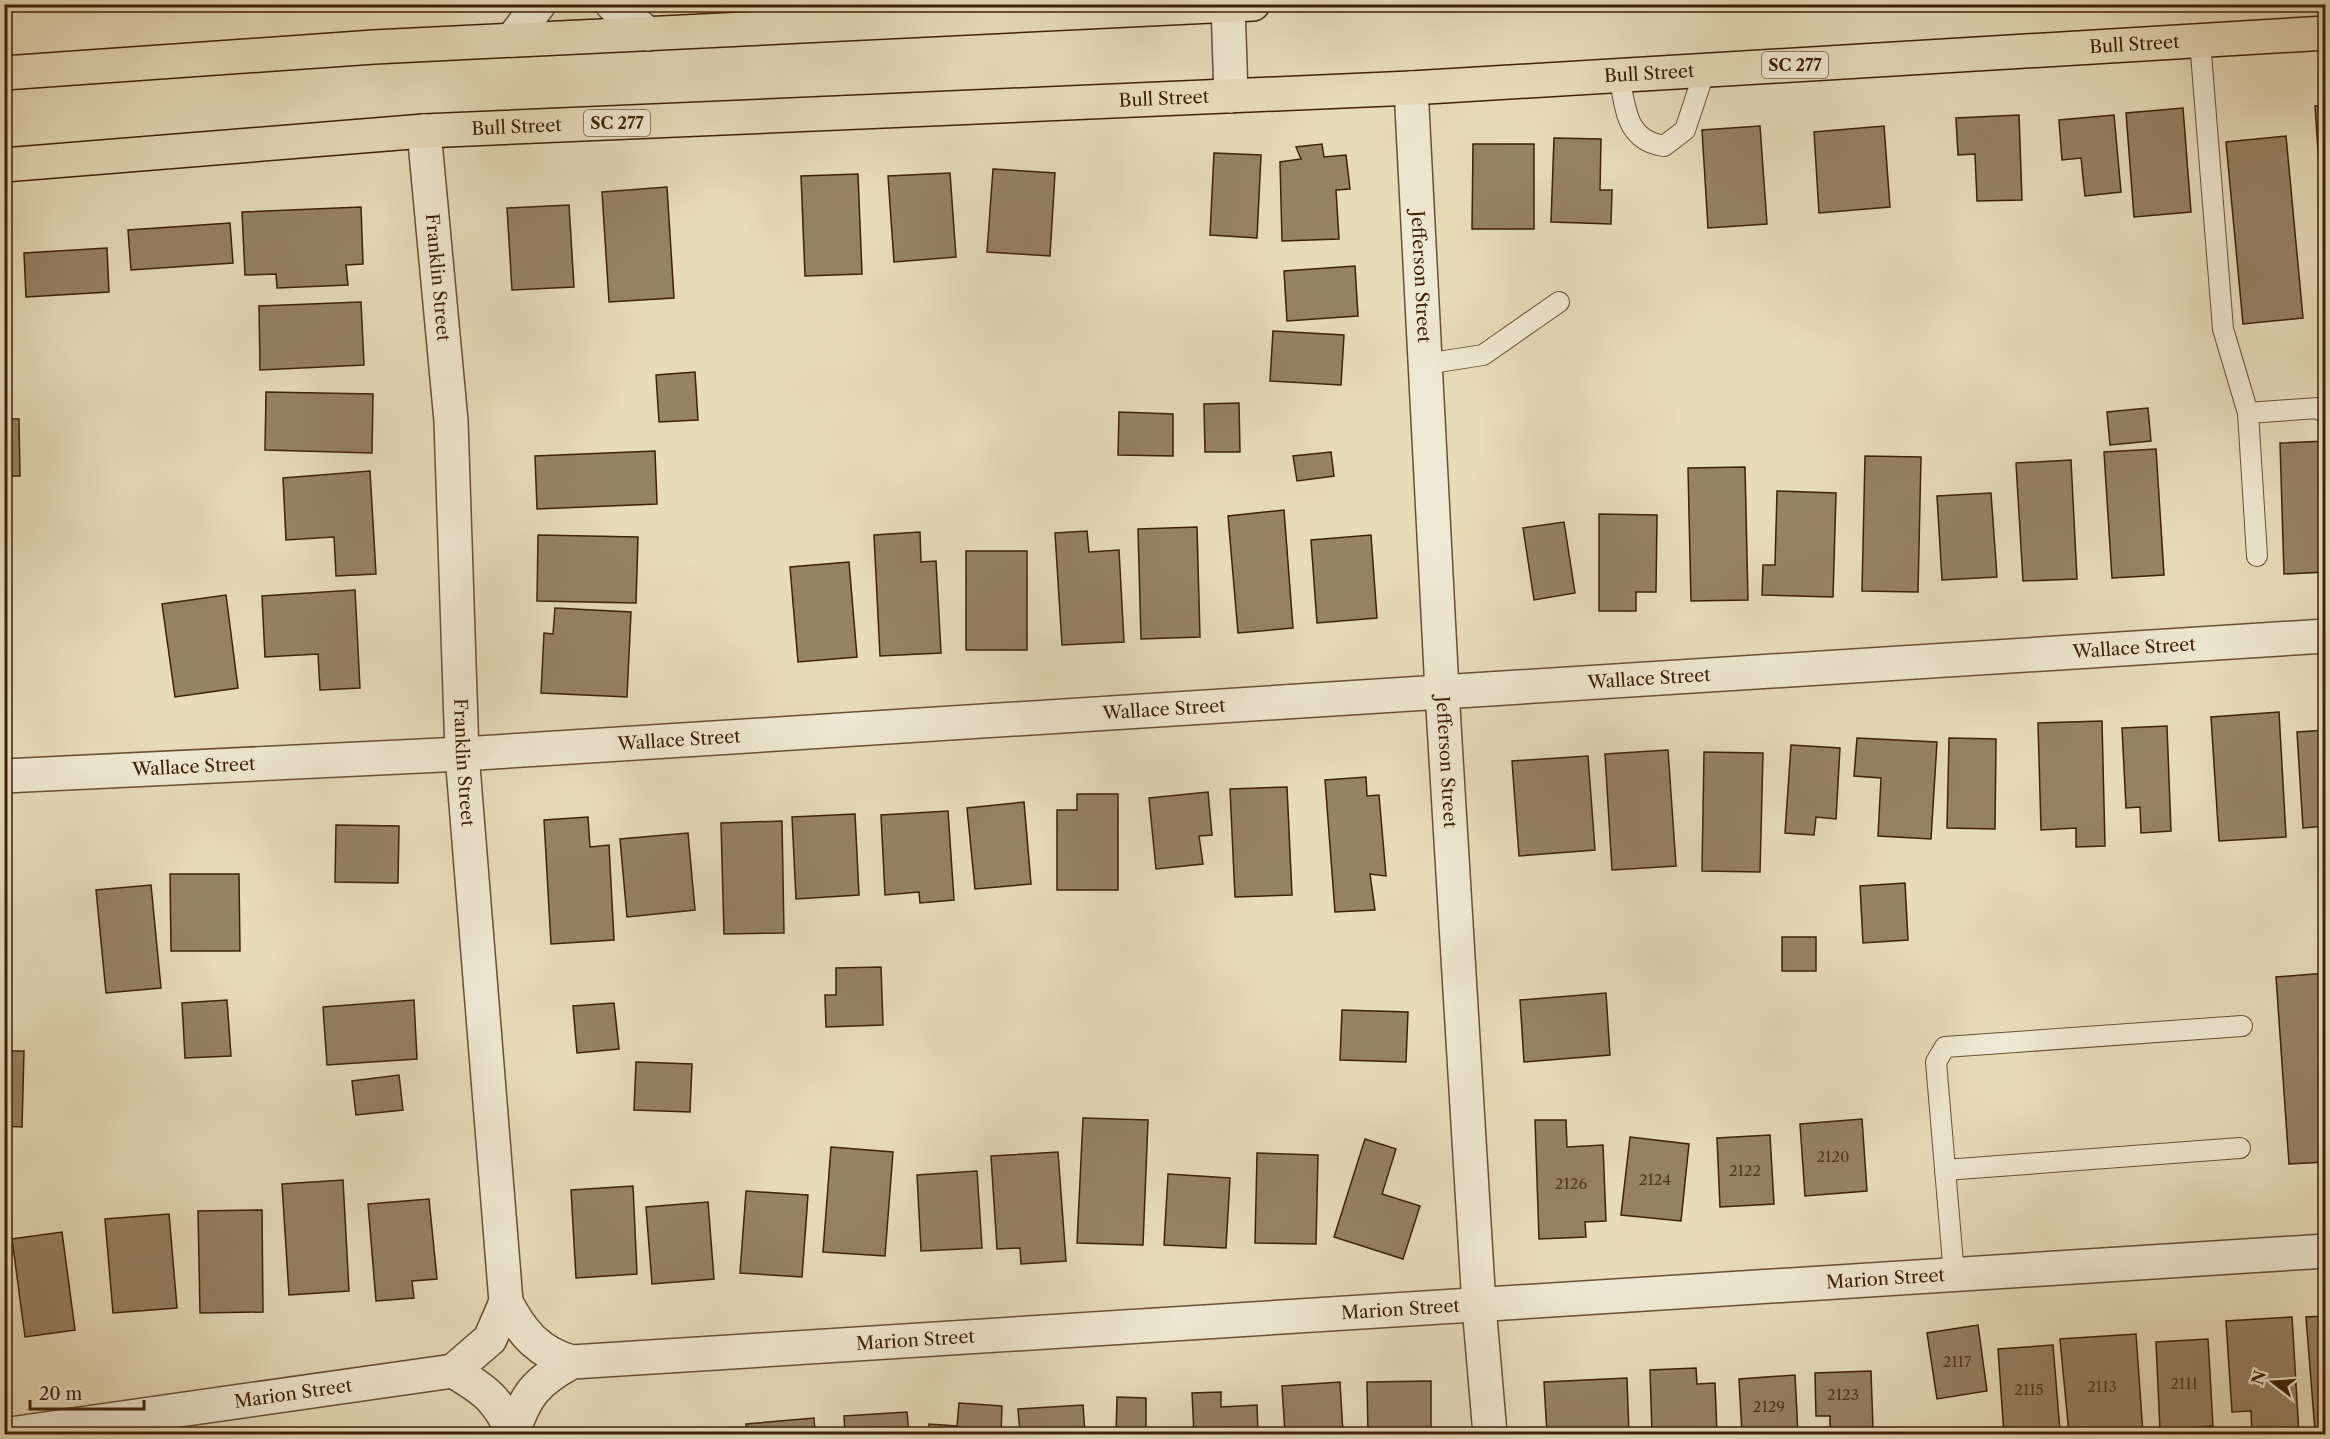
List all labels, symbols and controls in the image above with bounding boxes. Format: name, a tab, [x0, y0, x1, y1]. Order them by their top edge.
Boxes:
street label: Bull Street	[2089, 31, 2181, 58]
road number: SC 277	[1762, 52, 1828, 78]
street label: Bull Street	[1604, 60, 1696, 87]
street label: Bull Street	[1118, 86, 1210, 112]
road number: SC 277	[584, 110, 650, 136]
street label: Bull Street	[471, 114, 563, 140]
street label: Jefferson Street	[1406, 207, 1435, 344]
street label: Franklin Street	[421, 212, 455, 343]
street label: Wallace Street	[2071, 633, 2197, 663]
street label: Wallace Street	[1586, 664, 1712, 694]
street label: Jefferson Street	[1431, 692, 1461, 829]
street label: Wallace Street	[1101, 695, 1227, 724]
street label: Franklin Street	[449, 698, 479, 828]
street label: Wallace Street	[616, 725, 742, 755]
street label: Wallace Street	[131, 753, 257, 781]
house number: 2120	[1816, 1147, 1850, 1166]
house number: 2122	[1729, 1161, 1761, 1180]
house number: 2124	[1639, 1170, 1671, 1189]
house number: 2126	[1555, 1174, 1587, 1193]
street label: Marion Street	[1825, 1264, 1946, 1294]
street label: Marion Street	[1340, 1295, 1461, 1324]
street label: Marion Street	[855, 1325, 976, 1355]
house number: 2117	[1943, 1352, 1972, 1371]
north arrow	[2243, 1352, 2303, 1412]
text: N	[2247, 1368, 2270, 1387]
scale bar	[30, 1373, 144, 1411]
street label: Marion Street	[233, 1374, 354, 1413]
house number: 2111	[2170, 1374, 2198, 1393]
house number: 2113	[2087, 1377, 2117, 1396]
house number: 2115	[2014, 1380, 2044, 1399]
text: 20 m	[39, 1383, 83, 1405]
house number: 2123	[1827, 1385, 1859, 1404]
house number: 2129	[1753, 1397, 1785, 1416]

